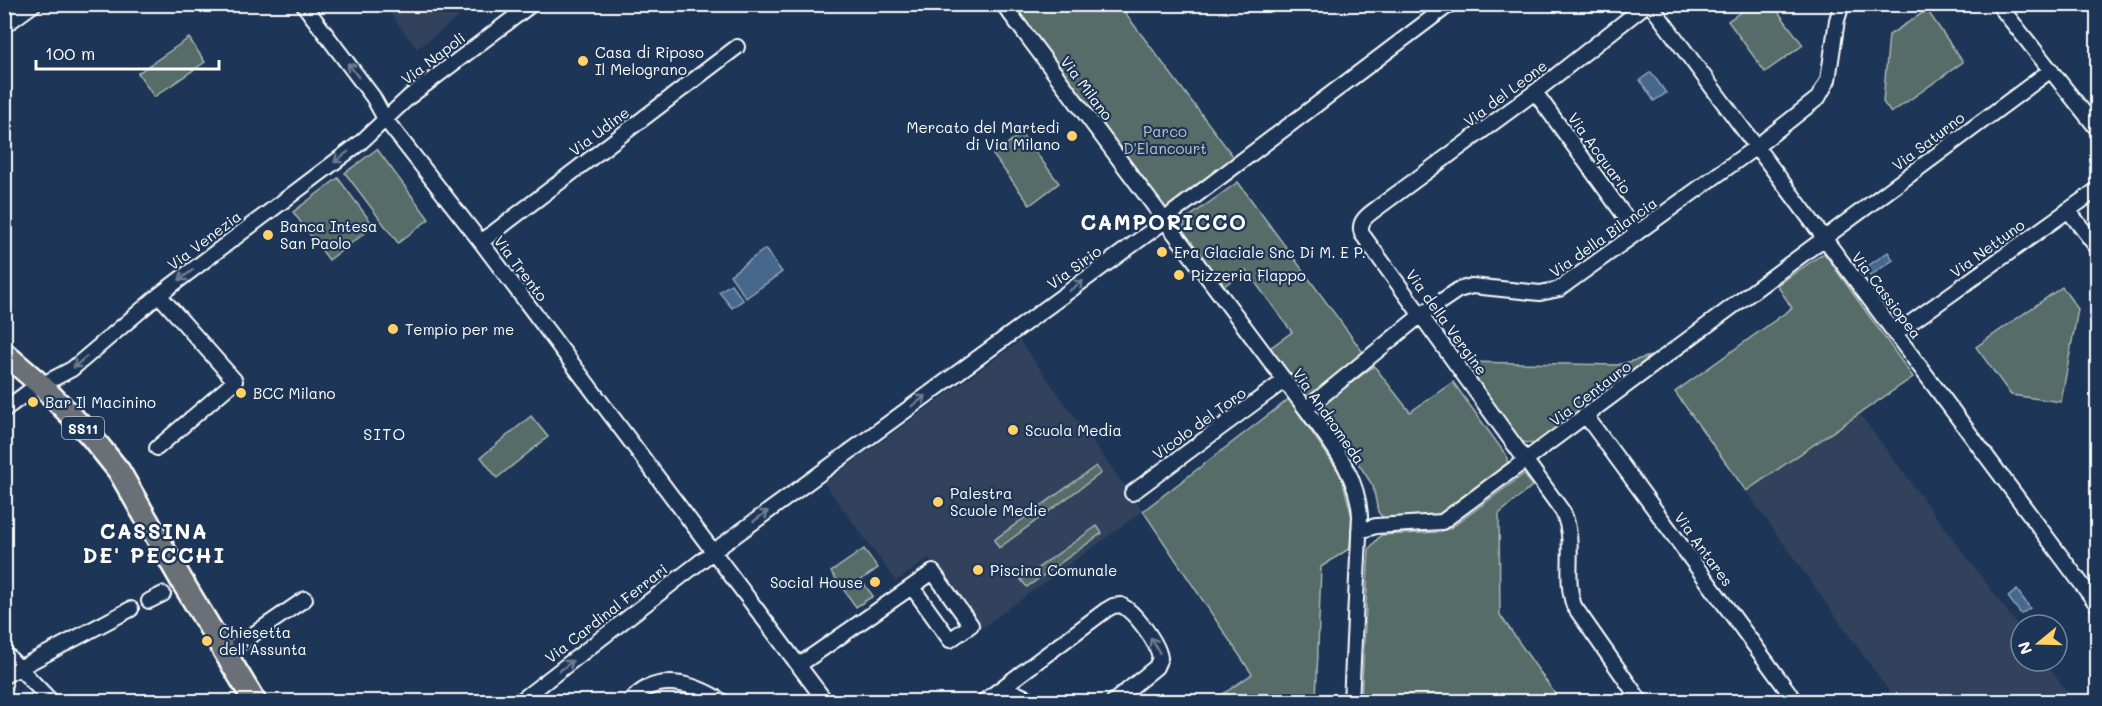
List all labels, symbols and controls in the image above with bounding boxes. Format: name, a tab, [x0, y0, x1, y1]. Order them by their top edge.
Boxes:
street label: Via Napoli	[397, 27, 469, 89]
scale bar	[36, 33, 219, 71]
text: 100 m	[45, 41, 95, 65]
place label: Casa di Riposo Il Melograno	[595, 42, 704, 79]
street label: Via Milano	[1056, 52, 1118, 124]
marker: Casa di Riposo Il Melograno	[576, 54, 590, 68]
street label: Via del Leone	[1459, 55, 1551, 131]
one-way arrow	[346, 63, 359, 79]
street label: Via Udine	[565, 102, 633, 160]
street label: Via Saturno	[1888, 107, 1968, 175]
street label: Via Acquario	[1564, 108, 1636, 198]
place label: Mercato del Martedì di Via Milano	[906, 117, 1060, 154]
park label: Parco D'Elancourt	[1123, 121, 1207, 158]
marker: Mercato del Martedì di Via Milano	[1065, 129, 1079, 143]
one-way arrow	[333, 151, 349, 164]
street label: Via della Bilancia	[1545, 192, 1661, 282]
street label: Via Venezia	[163, 206, 245, 274]
district label: CAMPORICCO	[1080, 208, 1248, 235]
street label: Via Nettuno	[1946, 214, 2028, 282]
place label: Banca Intesa San Paolo	[280, 216, 377, 253]
marker: Banca Intesa San Paolo	[261, 228, 275, 242]
street label: Via Trento	[490, 231, 552, 305]
street label: Via Sirio	[1043, 241, 1105, 293]
place label: Era Glaciale Snc Di M. E P.	[1174, 242, 1366, 262]
marker: Era Glaciale Snc Di M. E P.	[1155, 245, 1169, 259]
street label: Via Cassiopea	[1848, 247, 1926, 343]
place label: Pizzeria Flappo	[1191, 265, 1306, 285]
street label: Via della Vergine	[1402, 265, 1492, 379]
marker: Pizzeria Flappo	[1172, 268, 1186, 282]
one-way arrow	[178, 269, 194, 281]
one-way arrow	[1067, 280, 1083, 292]
place label: Tempio per me	[405, 319, 514, 339]
marker: Tempio per me	[386, 322, 400, 336]
one-way arrow	[73, 355, 88, 369]
street label: Via Centauro	[1545, 356, 1635, 430]
street label: Via Andromeda	[1288, 364, 1370, 468]
street label: Vicolo del Toro	[1148, 382, 1250, 464]
place label: BCC Milano	[253, 383, 336, 403]
marker: BCC Milano	[234, 386, 248, 400]
place label: Bar Il Macinino	[45, 392, 156, 412]
marker: Bar Il Macinino	[26, 395, 40, 409]
one-way arrow	[910, 395, 926, 407]
road number: SS11	[62, 417, 104, 439]
place label: Scuola Media	[1025, 420, 1122, 440]
district label: SITO	[363, 423, 407, 444]
marker: Scuola Media	[1006, 423, 1020, 437]
place label: Palestra Scuole Medie	[950, 483, 1047, 520]
marker: Palestra Scuole Medie	[931, 495, 945, 509]
street label: Via Antares	[1670, 508, 1738, 590]
one-way arrow	[752, 510, 768, 522]
district label: CASSINA DE' PECCHI	[82, 517, 226, 568]
street label: Via Cardinal Ferrari	[541, 559, 671, 667]
place label: Piscina Comunale	[990, 560, 1117, 580]
marker: Piscina Comunale	[971, 563, 985, 577]
place label: Social House	[770, 572, 863, 592]
marker: Social House	[868, 575, 882, 589]
north arrow	[2009, 613, 2069, 673]
place label: Chiesetta dell’Assunta	[219, 622, 307, 659]
marker: Chiesetta dell’Assunta	[200, 634, 214, 648]
one-way arrow	[1148, 637, 1160, 654]
text: N	[2012, 639, 2036, 657]
one-way arrow	[557, 659, 573, 672]

